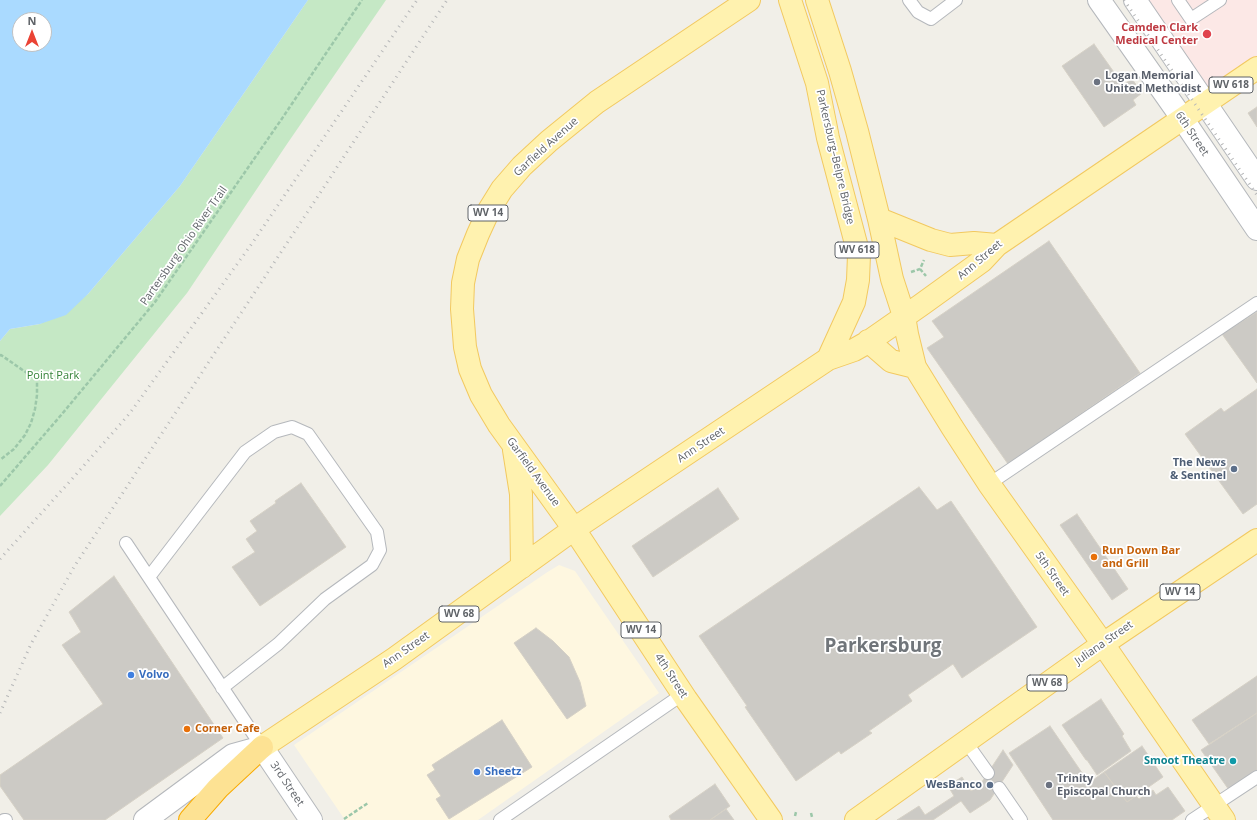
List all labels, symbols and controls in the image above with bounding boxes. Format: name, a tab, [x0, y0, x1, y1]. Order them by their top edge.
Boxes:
north arrow	[12, 12, 52, 52]
text: N	[28, 13, 36, 28]
place label: Camden Clark Medical Center	[1115, 21, 1198, 47]
marker: Camden Clark Medical Center	[1201, 28, 1213, 40]
place label: Logan Memorial United Methodist	[1105, 69, 1201, 95]
marker: Logan Memorial United Methodist	[1092, 77, 1102, 87]
road number: WV 618	[1209, 77, 1253, 93]
street label: Parkersburg–Belpre Bridge	[813, 88, 857, 226]
street label: 6th Street	[1172, 109, 1212, 159]
street label: Garfield Avenue	[511, 115, 581, 179]
street label: Partersburg Ohio River Trail	[138, 184, 230, 308]
road number: WV 14	[468, 205, 508, 221]
street label: Ann Street	[955, 238, 1005, 282]
road number: WV 618	[835, 242, 879, 258]
park label: Point Park	[27, 369, 79, 383]
street label: Ann Street	[675, 424, 727, 466]
street label: Garfield Avenue	[504, 435, 562, 509]
place label: The News & Sentinel	[1170, 456, 1226, 482]
marker: The News & Sentinel	[1229, 464, 1239, 474]
place label: Run Down Bar and Grill	[1102, 544, 1180, 570]
street label: 5th Street	[1032, 550, 1072, 598]
marker: Run Down Bar and Grill	[1089, 552, 1099, 562]
road number: WV 14	[1160, 584, 1200, 600]
road number: WV 68	[439, 606, 479, 622]
street label: Juliana Street	[1072, 618, 1136, 668]
road number: WV 14	[621, 622, 661, 638]
street label: Ann Street	[380, 629, 432, 671]
district label: Parkersburg	[825, 636, 941, 658]
street label: 4th Street	[652, 651, 690, 701]
place label: Volvo	[139, 668, 169, 682]
marker: Volvo	[126, 670, 136, 680]
road number: WV 68	[1027, 675, 1067, 691]
place label: Corner Cafe	[195, 722, 260, 736]
marker: Corner Cafe	[182, 724, 192, 734]
place label: Smoot Theatre	[1144, 754, 1225, 768]
marker: Smoot Theatre	[1228, 756, 1238, 766]
street label: 3rd Street	[267, 759, 307, 809]
place label: Sheetz	[485, 765, 521, 779]
marker: Sheetz	[472, 767, 482, 777]
place label: Trinity Episcopal Church	[1057, 772, 1151, 798]
place label: WesBanco	[926, 778, 982, 792]
marker: WesBanco	[985, 780, 995, 790]
marker: Trinity Episcopal Church	[1044, 780, 1054, 790]

